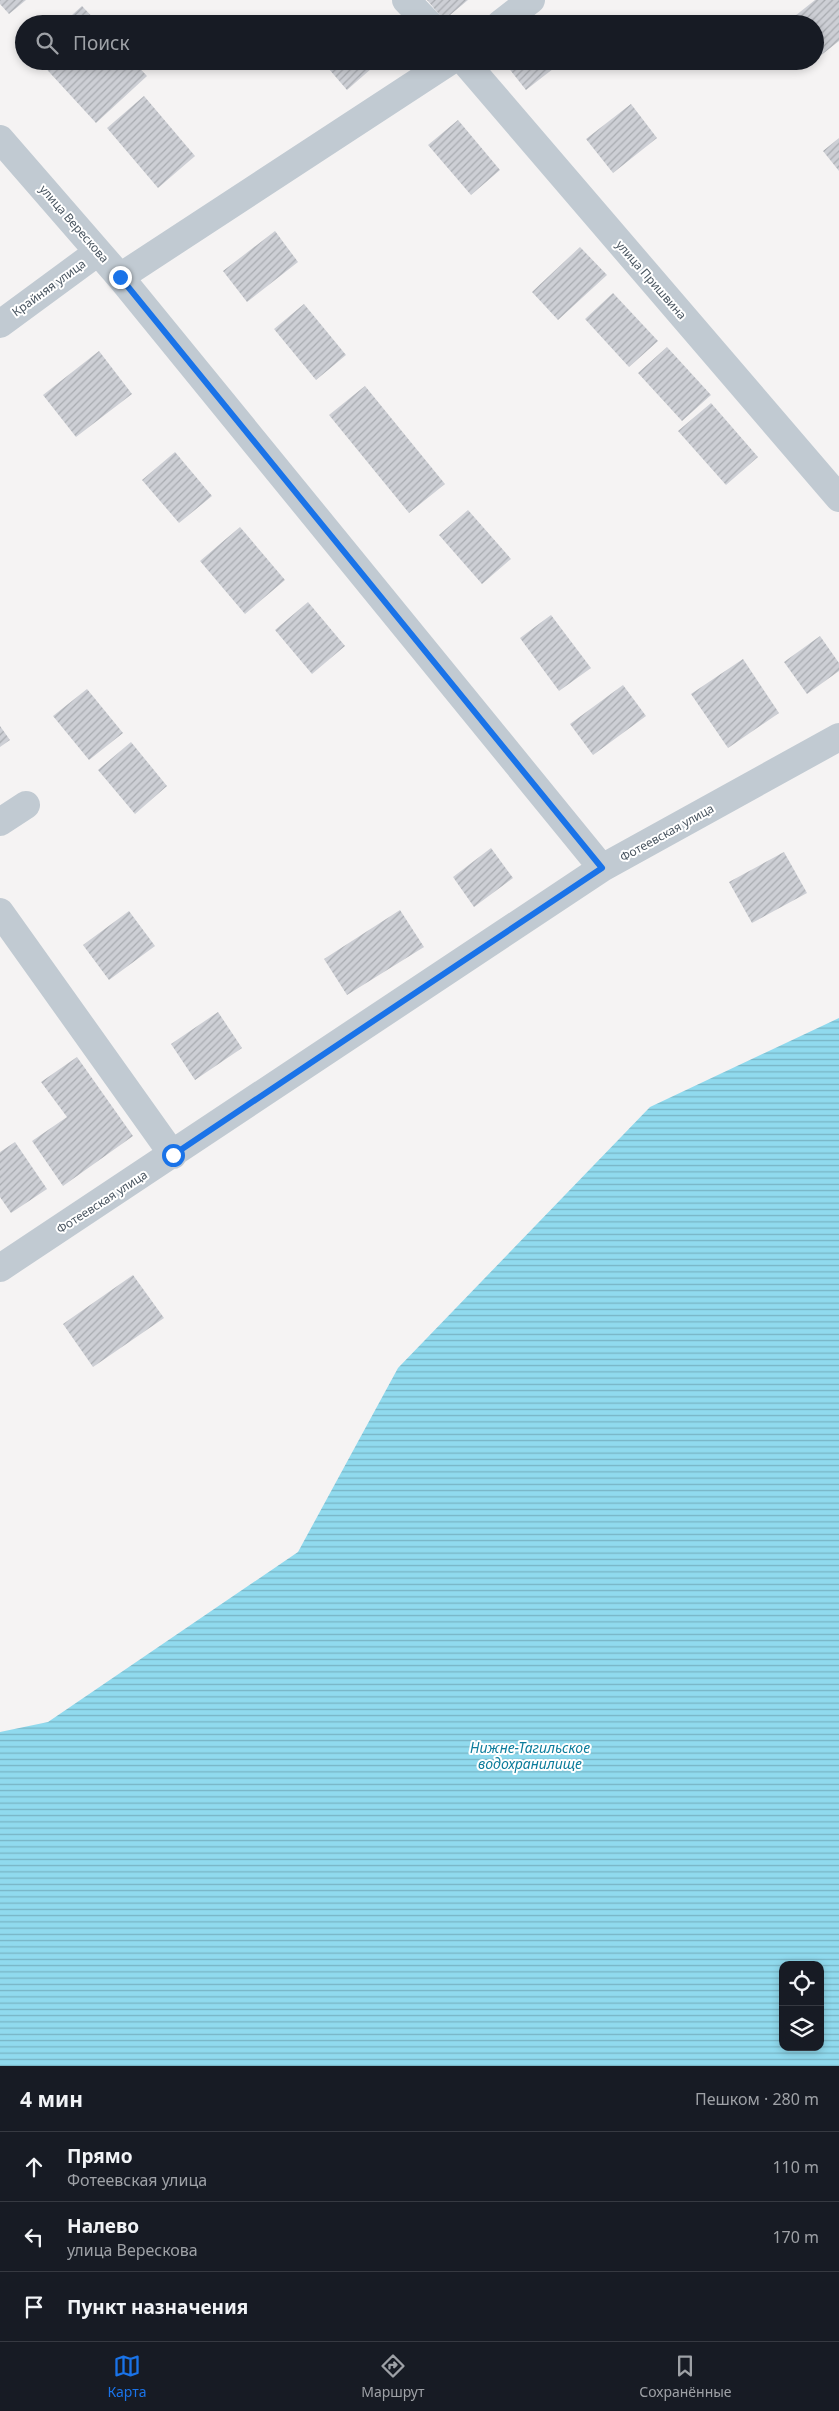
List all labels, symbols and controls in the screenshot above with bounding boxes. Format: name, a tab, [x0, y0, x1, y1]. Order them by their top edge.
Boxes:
search box	[15, 15, 824, 70]
icon: search	[33, 29, 61, 57]
text: Поиск	[73, 30, 129, 56]
street label: улица Верескова	[36, 181, 113, 266]
street label: улица Пришвина	[612, 236, 690, 323]
street label: Крайняя улица	[8, 255, 89, 320]
route end	[109, 266, 132, 289]
street label: Фотеевская улица	[617, 800, 717, 865]
route start	[162, 1144, 185, 1167]
street label: Фотеевская улица	[53, 1166, 150, 1237]
water label: Нижне-Тагильское водохранилище	[470, 1738, 590, 1773]
map controls	[779, 1961, 824, 2051]
button: locate	[779, 1961, 824, 2006]
button: layers	[779, 2006, 824, 2051]
text: 4 мин	[20, 2085, 83, 2113]
text: Пешком · 280 m	[695, 2088, 819, 2110]
text: Прямо	[67, 2143, 133, 2169]
icon: ahead	[20, 2153, 48, 2181]
text: 110 m	[772, 2156, 819, 2178]
text: Фотеевская улица	[67, 2169, 207, 2191]
text: Налево	[67, 2213, 139, 2239]
icon: left	[20, 2223, 48, 2251]
text: 170 m	[772, 2226, 819, 2248]
text: улица Верескова	[67, 2239, 198, 2261]
icon: arrive	[20, 2293, 48, 2321]
text: Пункт назначения	[67, 2294, 248, 2320]
tab: Карта	[107, 2352, 146, 2401]
tab: Маршрут	[361, 2352, 425, 2401]
tab: Сохранённые	[639, 2352, 732, 2401]

